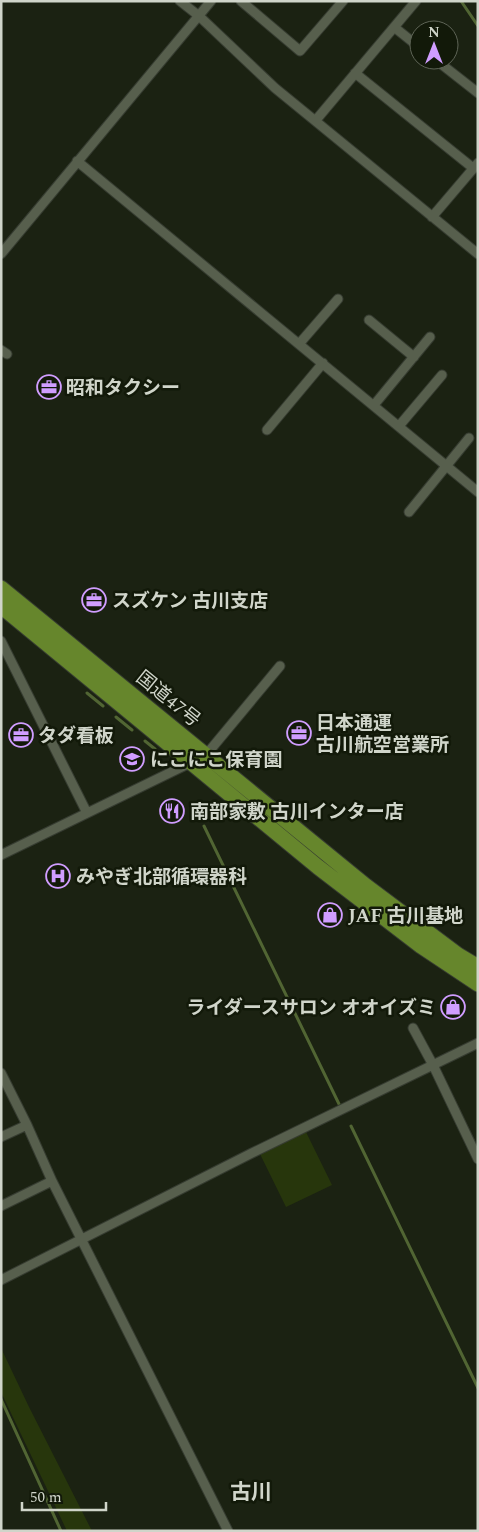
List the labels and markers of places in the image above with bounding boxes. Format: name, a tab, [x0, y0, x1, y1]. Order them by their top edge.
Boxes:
office icon: 昭和タクシー	[36, 374, 62, 400]
place label: 昭和タクシー	[66, 374, 180, 403]
office icon: スズケン 古川支店	[81, 587, 107, 613]
place label: スズケン 古川支店	[112, 587, 268, 616]
place label: 日本通運 古川航空営業所	[316, 709, 449, 760]
office icon: 日本通運 古川航空営業所	[286, 720, 312, 746]
office icon: タダ看板	[8, 722, 34, 748]
place label: タダ看板	[38, 722, 114, 751]
school or university icon: にこにこ保育園	[119, 746, 145, 772]
place label: にこにこ保育園	[150, 746, 282, 775]
restaurant icon: 南部家敷 古川インター店	[159, 798, 185, 824]
place label: 南部家敷 古川インター店	[190, 798, 404, 827]
hospital icon: みやぎ北部循環器科	[45, 863, 71, 889]
place label: みやぎ北部循環器科	[76, 863, 247, 892]
shop icon: JAF 古川基地	[317, 902, 343, 928]
place label: JAF 古川基地	[348, 902, 463, 931]
place label: ライダースサロン オオイズミ	[187, 994, 436, 1023]
shop icon: ライダースサロン オオイズミ	[440, 994, 466, 1020]

